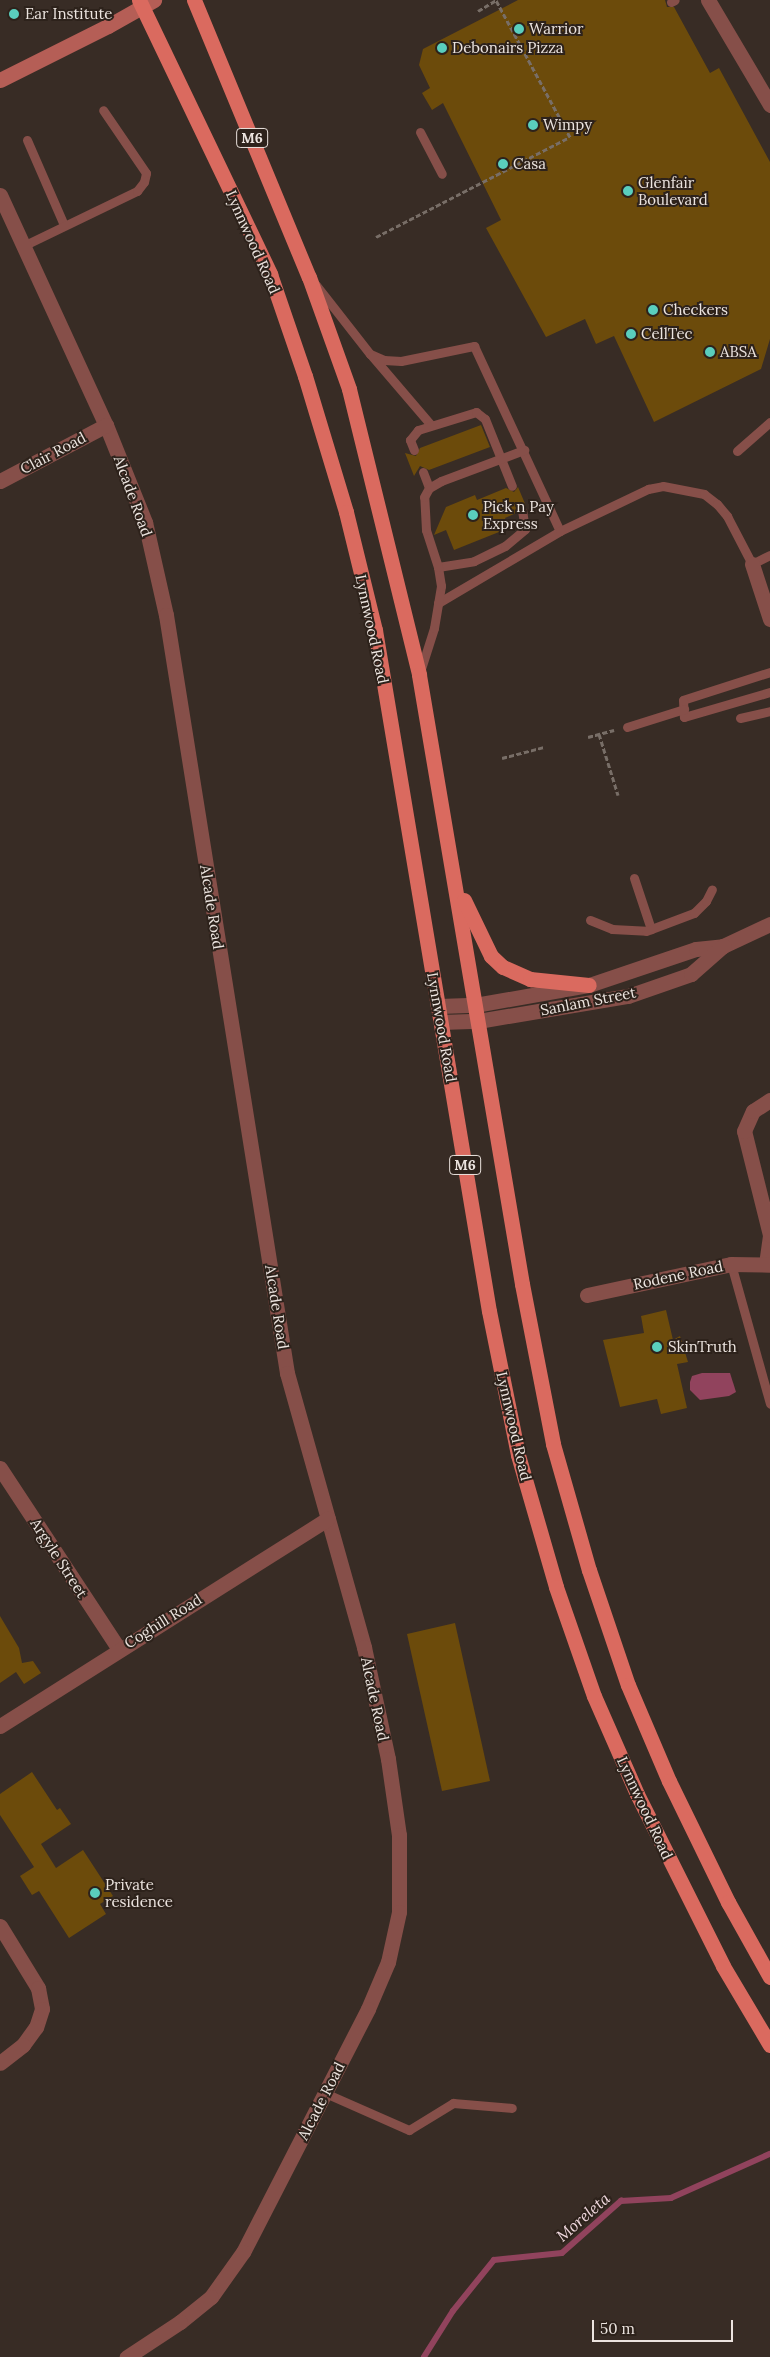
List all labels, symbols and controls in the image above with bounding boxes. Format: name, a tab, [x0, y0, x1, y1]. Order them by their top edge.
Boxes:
place label: Ear Institute	[25, 5, 112, 23]
marker: Ear Institute	[7, 7, 21, 21]
place label: Warrior	[529, 20, 584, 38]
marker: Warrior	[513, 23, 525, 35]
place label: Debonairs Pizza	[452, 39, 564, 57]
marker: Debonairs Pizza	[436, 42, 448, 54]
place label: Wimpy	[543, 116, 592, 134]
marker: Wimpy	[527, 119, 539, 131]
road number: M6	[236, 126, 268, 150]
place label: Casa	[513, 155, 546, 173]
marker: Casa	[497, 158, 509, 170]
place label: Glenfair Boulevard	[638, 173, 708, 208]
marker: Glenfair Boulevard	[622, 185, 634, 197]
street label: Lynnwood Road	[222, 188, 284, 296]
place label: Checkers	[663, 301, 728, 319]
marker: Checkers	[647, 304, 659, 316]
place label: CellTec	[641, 325, 693, 343]
marker: CellTec	[625, 328, 637, 340]
place label: ABSA	[720, 343, 757, 361]
marker: ABSA	[704, 346, 716, 358]
street label: Clair Road	[17, 428, 89, 478]
street label: Alcade Road	[110, 453, 156, 539]
place label: Pick n Pay Express	[483, 497, 554, 532]
marker: Pick n Pay Express	[467, 509, 479, 521]
street label: Lynnwood Road	[352, 573, 392, 685]
street label: Alcade Road	[196, 864, 228, 950]
street label: Lynnwood Road	[423, 971, 461, 1083]
street label: Sanlam Street	[539, 983, 637, 1019]
road number: M6	[449, 1154, 481, 1176]
street label: Rodene Road	[632, 1257, 724, 1293]
street label: Alcade Road	[261, 1264, 293, 1350]
place label: SkinTruth	[668, 1338, 737, 1356]
marker: SkinTruth	[650, 1340, 664, 1354]
street label: Lynnwood Road	[493, 1370, 535, 1482]
street label: Argyle Street	[27, 1515, 91, 1601]
street label: Coghill Road	[121, 1590, 205, 1652]
street label: Alcade Road	[357, 1656, 393, 1742]
street label: Lynnwood Road	[613, 1754, 677, 1862]
place label: Private residence	[105, 1875, 173, 1910]
marker: Private residence	[89, 1887, 101, 1899]
street label: Alcade Road	[294, 2059, 348, 2143]
water label: Moreleta	[552, 2189, 614, 2245]
scale bar	[595, 2310, 736, 2342]
text: 50 m	[600, 2319, 635, 2338]

